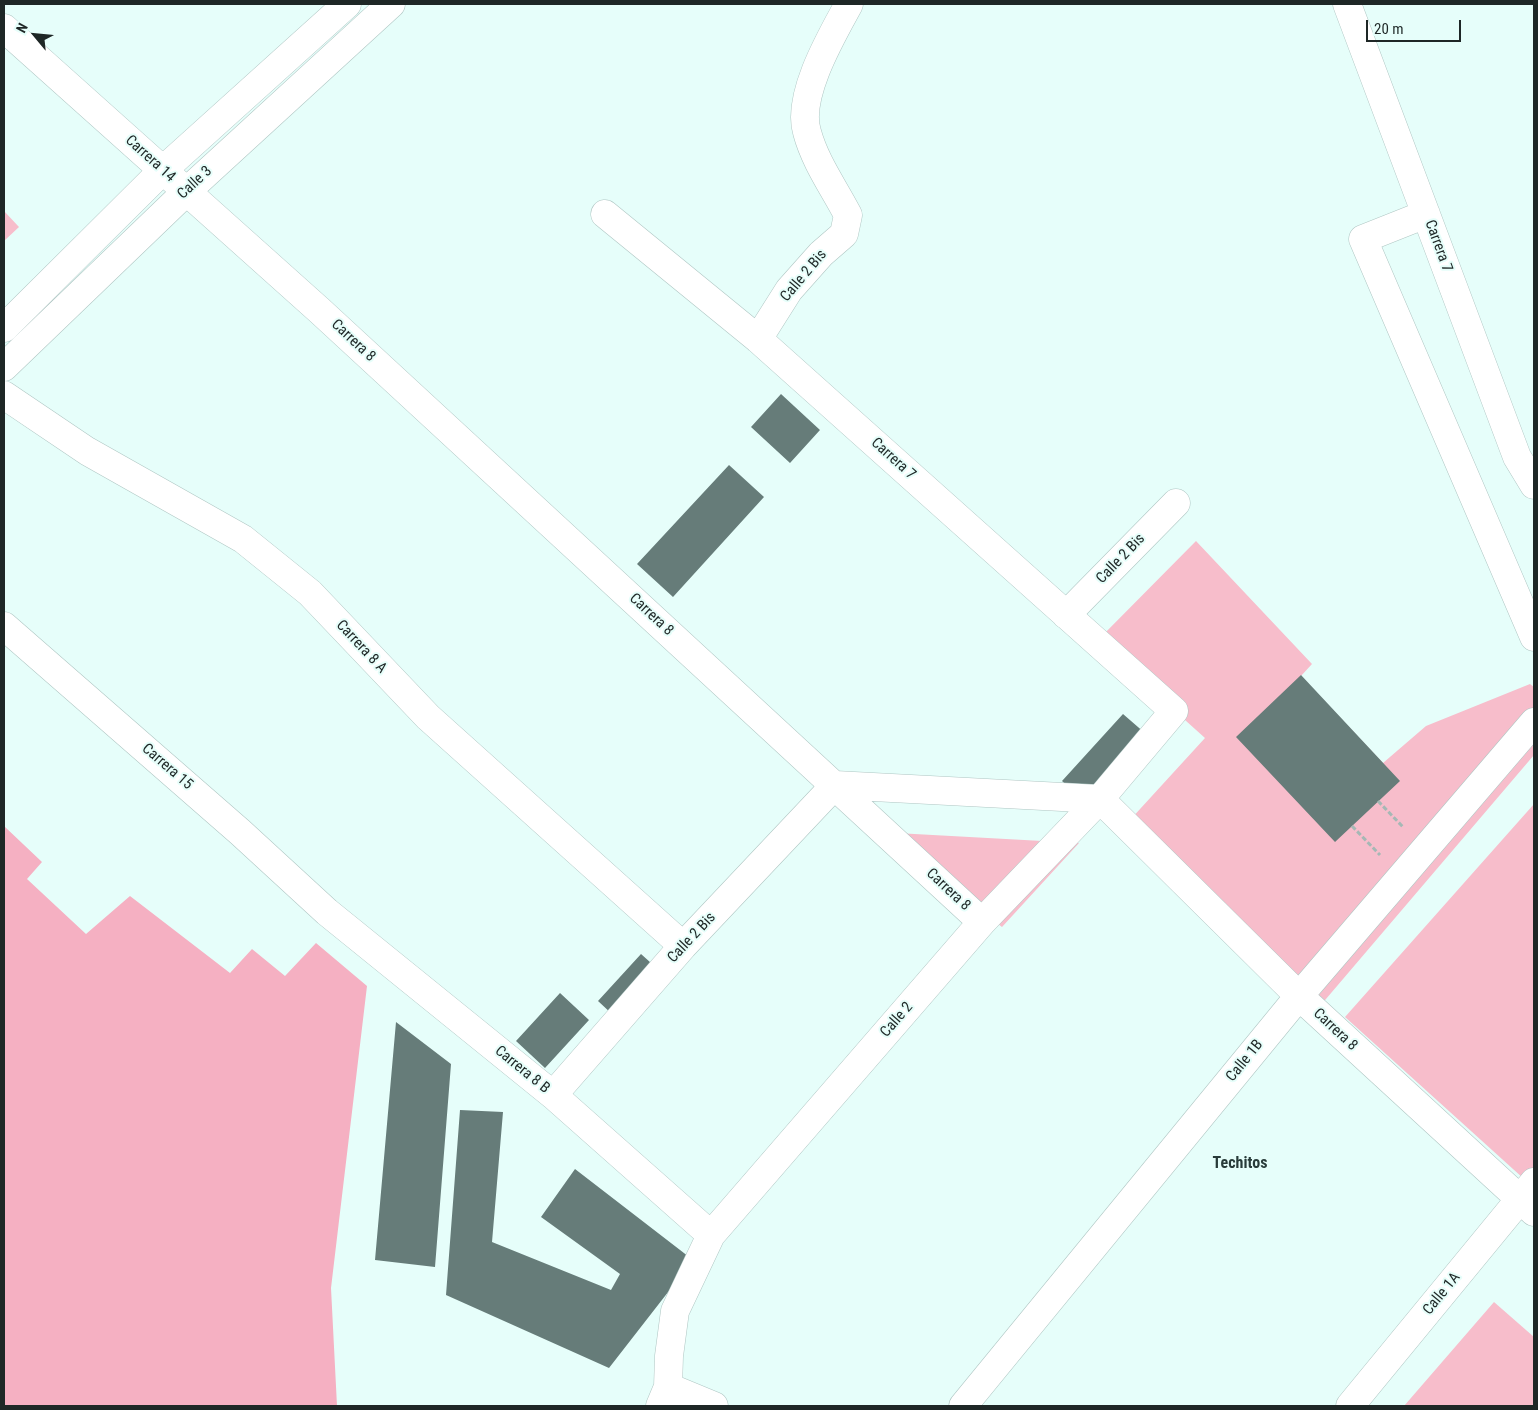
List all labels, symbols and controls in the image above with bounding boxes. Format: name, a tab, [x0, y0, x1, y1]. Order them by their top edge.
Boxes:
north arrow	[10, 10, 60, 60]
scale bar	[1368, 10, 1463, 42]
text: N	[13, 20, 31, 36]
text: 20 m	[1374, 20, 1404, 38]
street label: Carrera 14	[121, 132, 179, 186]
street label: Calle 3	[174, 163, 216, 203]
street label: Carrera 7	[1420, 218, 1456, 274]
street label: Calle 2 Bis	[777, 246, 831, 306]
street label: Carrera 8	[327, 316, 379, 366]
street label: Carrera 7	[867, 434, 919, 484]
street label: Calle 2 Bis	[1093, 530, 1149, 588]
street label: Carrera 8	[625, 590, 677, 640]
street label: Carrera 8 A	[332, 617, 390, 677]
street label: Carrera 15	[138, 740, 196, 794]
street label: Carrera 8	[922, 865, 974, 915]
street label: Calle 2 Bis	[664, 909, 720, 967]
street label: Calle 2	[877, 999, 917, 1041]
street label: Carrera 8	[1309, 1005, 1361, 1055]
street label: Calle 1B	[1223, 1036, 1267, 1086]
street label: Carrera 8 B	[491, 1042, 553, 1098]
district label: Techitos	[1213, 1154, 1267, 1174]
street label: Calle 1A	[1420, 1269, 1464, 1319]

